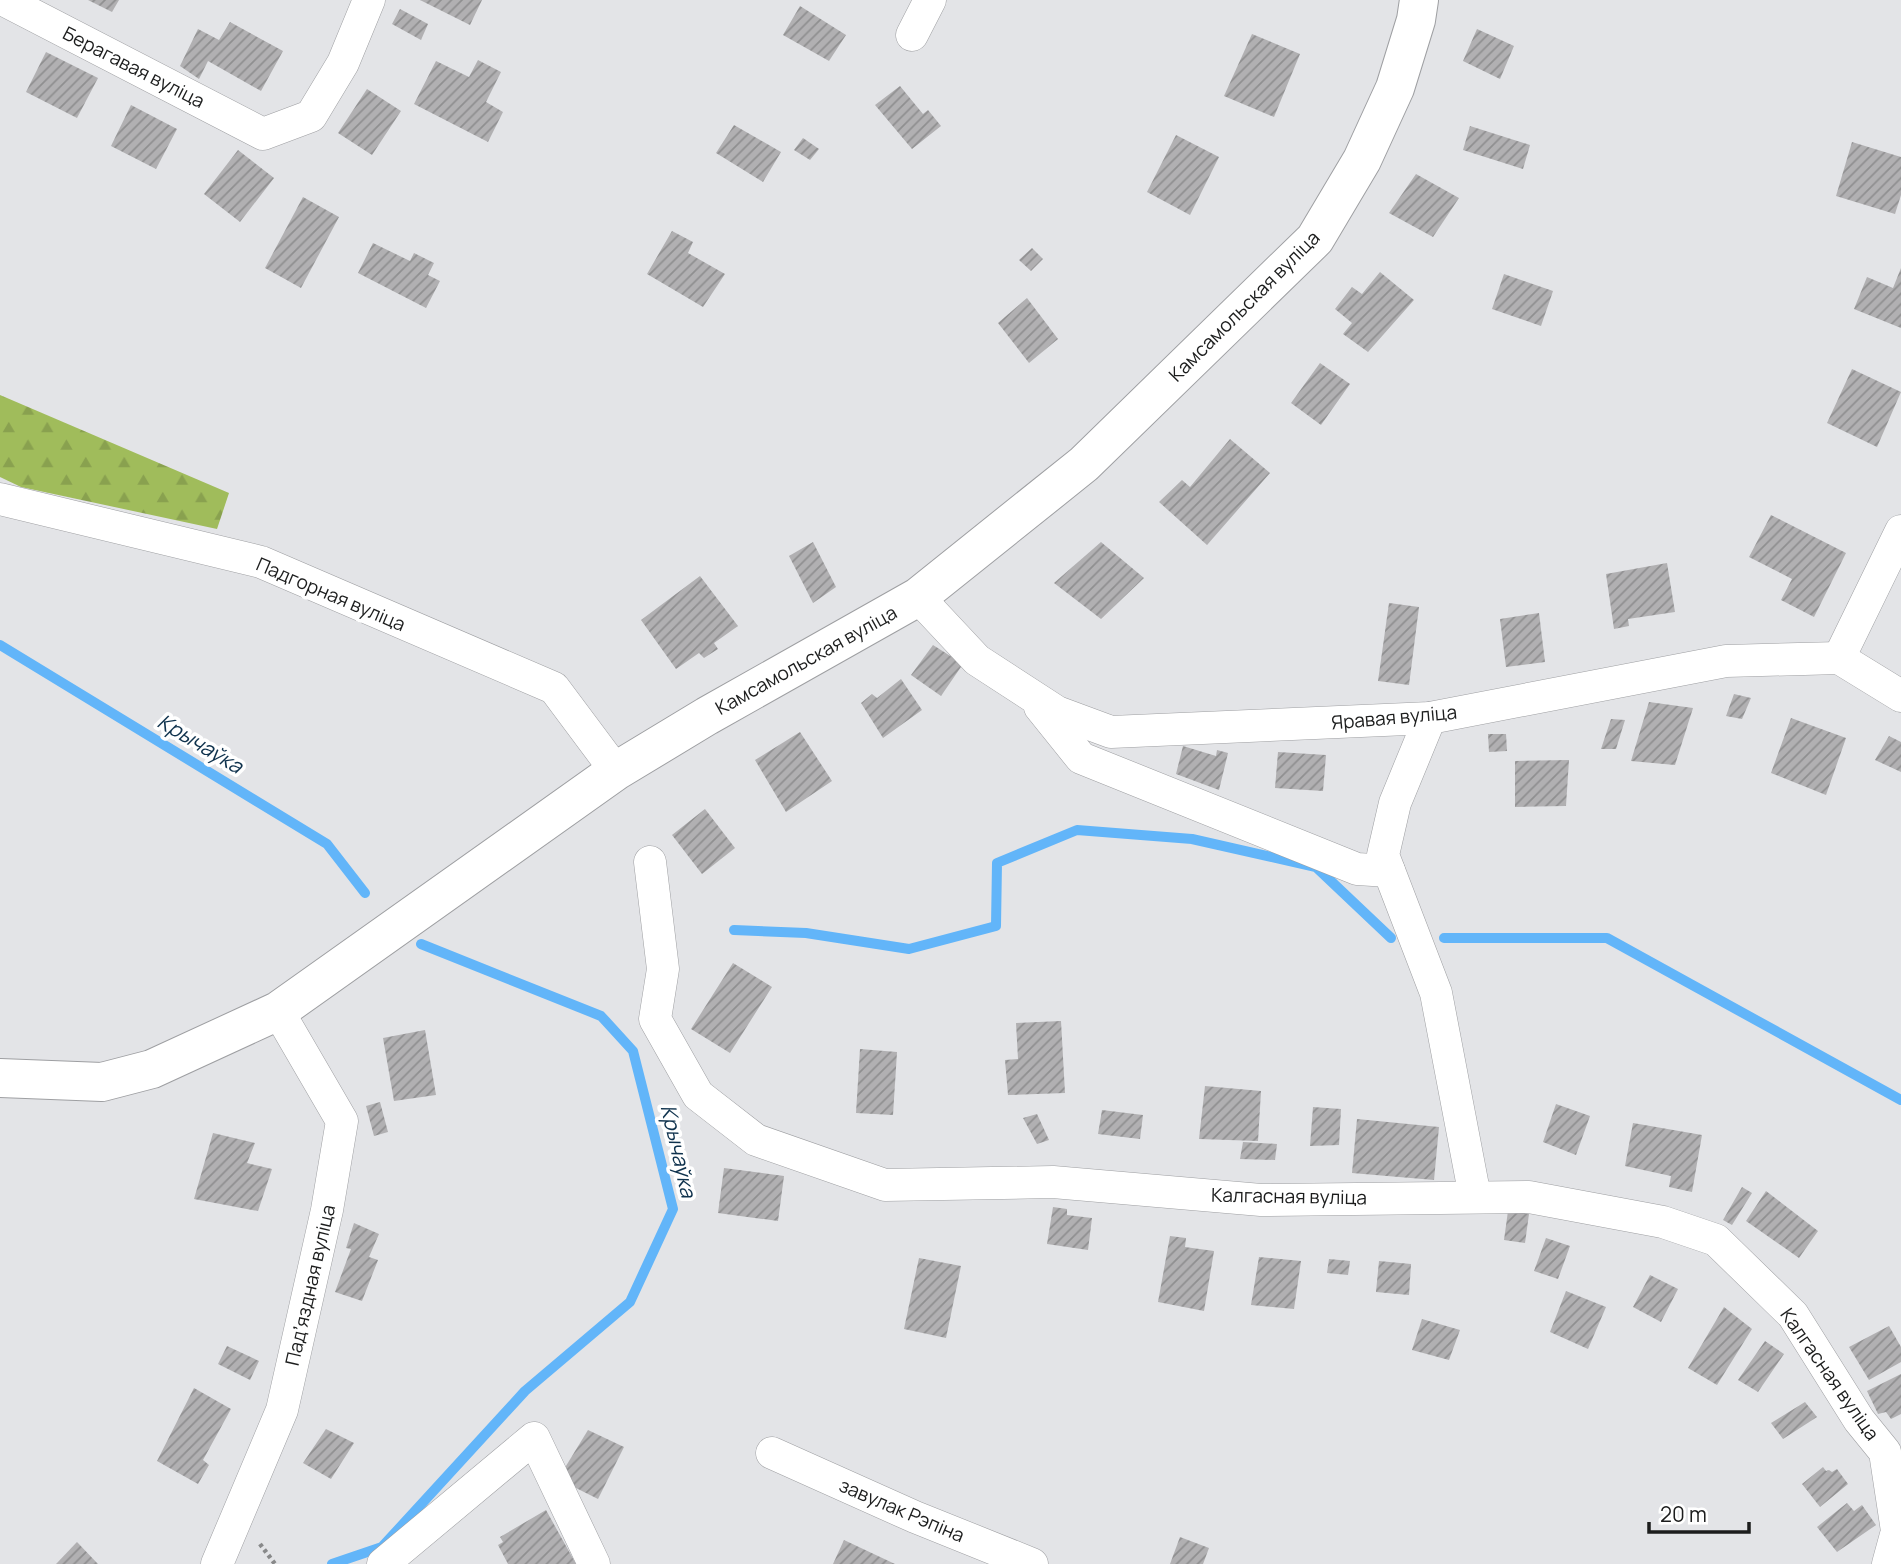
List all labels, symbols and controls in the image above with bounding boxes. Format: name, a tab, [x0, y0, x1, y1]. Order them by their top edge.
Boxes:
street label: Берагавая вуліца	[59, 20, 209, 114]
street label: Камсамольская вуліца	[1163, 225, 1325, 387]
street label: Падгорная вуліца	[252, 551, 410, 637]
street label: Камсамольская вуліца	[711, 599, 901, 721]
street label: Яравая вуліца	[1330, 699, 1458, 735]
water label: Крычаўка	[153, 707, 249, 780]
water label: Крычаўка	[655, 1102, 704, 1201]
street label: Калгасная вуліца	[1211, 1182, 1367, 1210]
street label: Падʼяздная вуліца	[279, 1202, 341, 1368]
street label: Калгасная вуліца	[1775, 1303, 1885, 1445]
street label: завулак Рэпіна	[835, 1472, 969, 1548]
scale bar	[1649, 1490, 1749, 1534]
text: 20 m	[1660, 1500, 1707, 1528]

